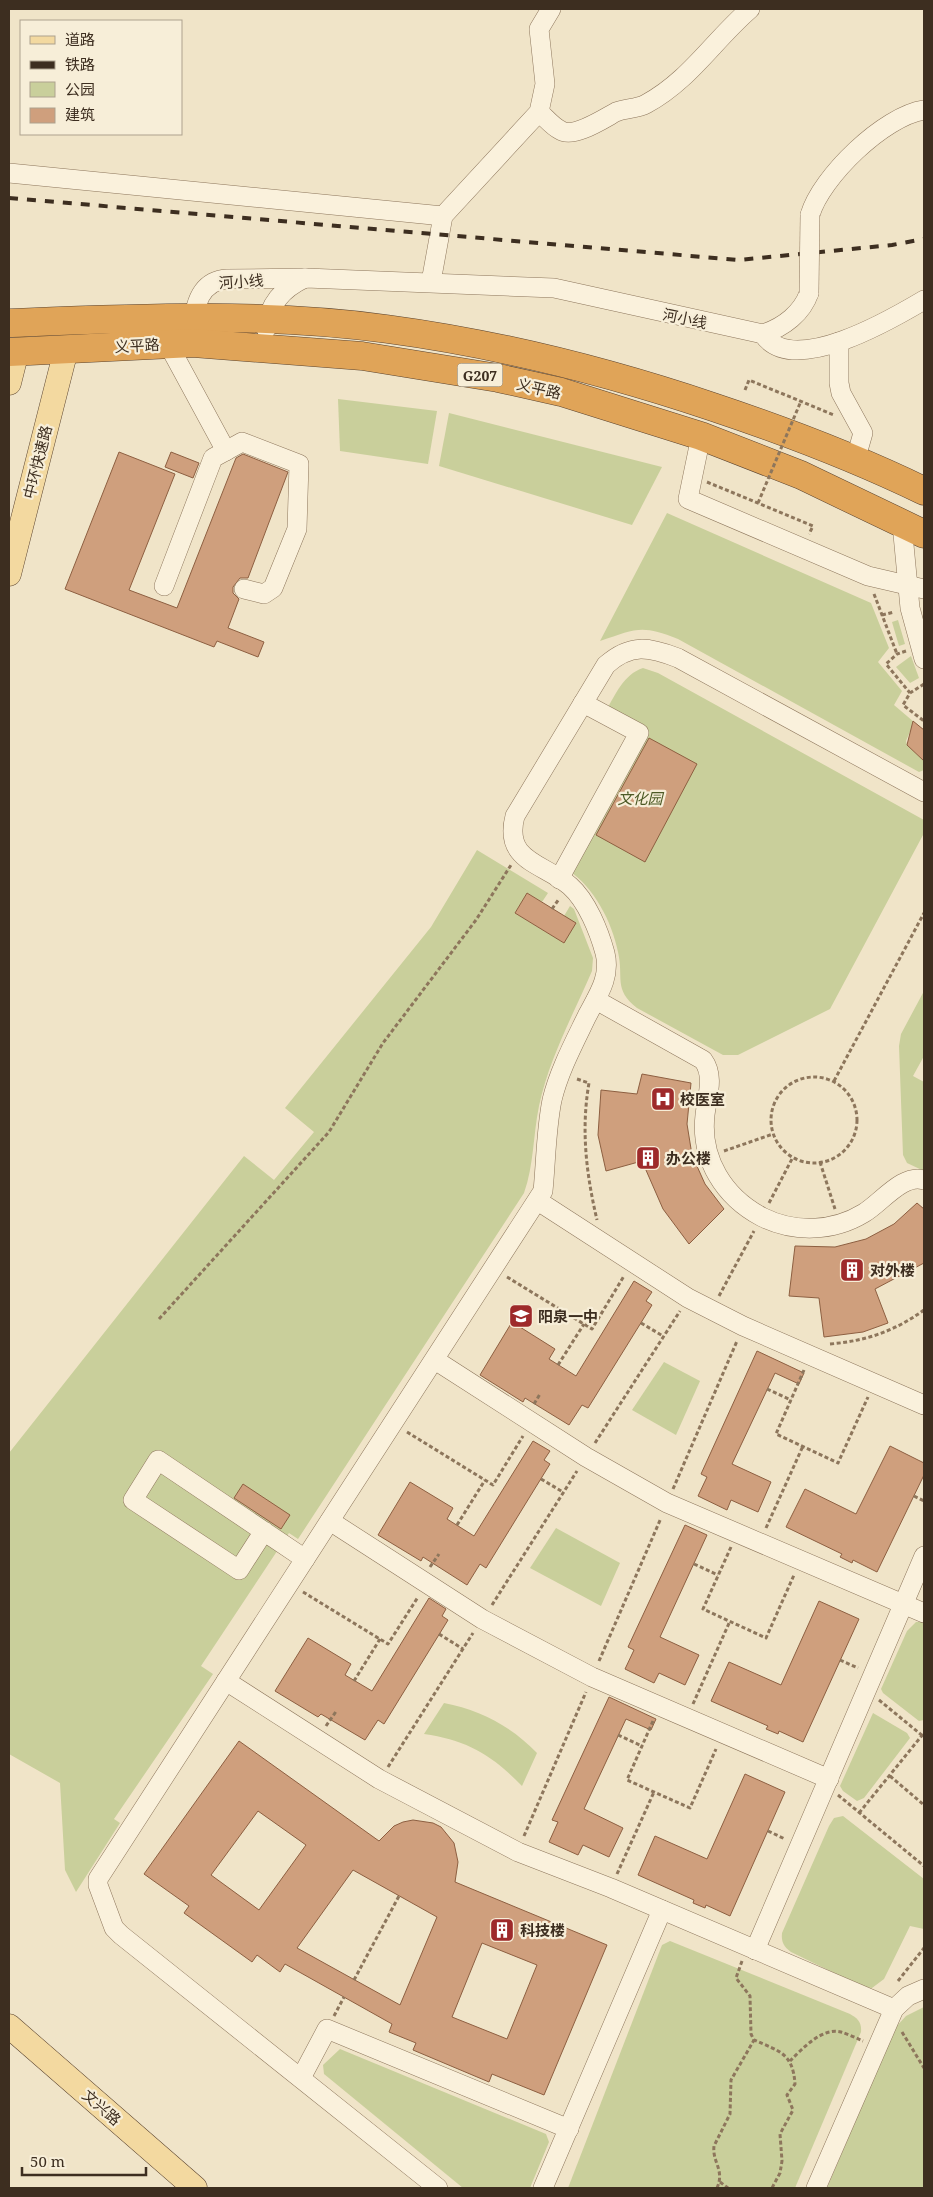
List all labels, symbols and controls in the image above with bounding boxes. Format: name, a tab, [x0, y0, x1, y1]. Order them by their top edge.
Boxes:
legend	[20, 20, 182, 135]
text: 道路	[65, 29, 95, 49]
text: 铁路	[65, 54, 95, 74]
text: 公园	[65, 79, 95, 99]
text: 建筑	[65, 104, 95, 124]
street label: 河小线	[218, 269, 264, 293]
street label: 河小线	[661, 304, 709, 332]
street label: 义平路	[114, 334, 160, 356]
road number: G207	[458, 364, 502, 386]
street label: 义平路	[515, 373, 563, 403]
street label: 中环快速路	[18, 423, 56, 501]
park label: 文化园	[617, 788, 664, 808]
hospital icon: 校医室	[650, 1086, 676, 1112]
place label: 校医室	[680, 1089, 725, 1109]
building icon: 办公楼	[635, 1145, 661, 1171]
place label: 办公楼	[666, 1148, 711, 1168]
building icon: 对外楼	[839, 1257, 865, 1283]
place label: 对外楼	[870, 1260, 915, 1280]
school or university icon: 阳泉一中	[508, 1303, 534, 1329]
place label: 阳泉一中	[538, 1306, 598, 1326]
building icon: 科技楼	[489, 1917, 515, 1943]
place label: 科技楼	[520, 1920, 565, 1940]
street label: 文兴路	[78, 2085, 126, 2129]
scale bar	[22, 2144, 146, 2176]
text: 50 m	[30, 2151, 65, 2171]

